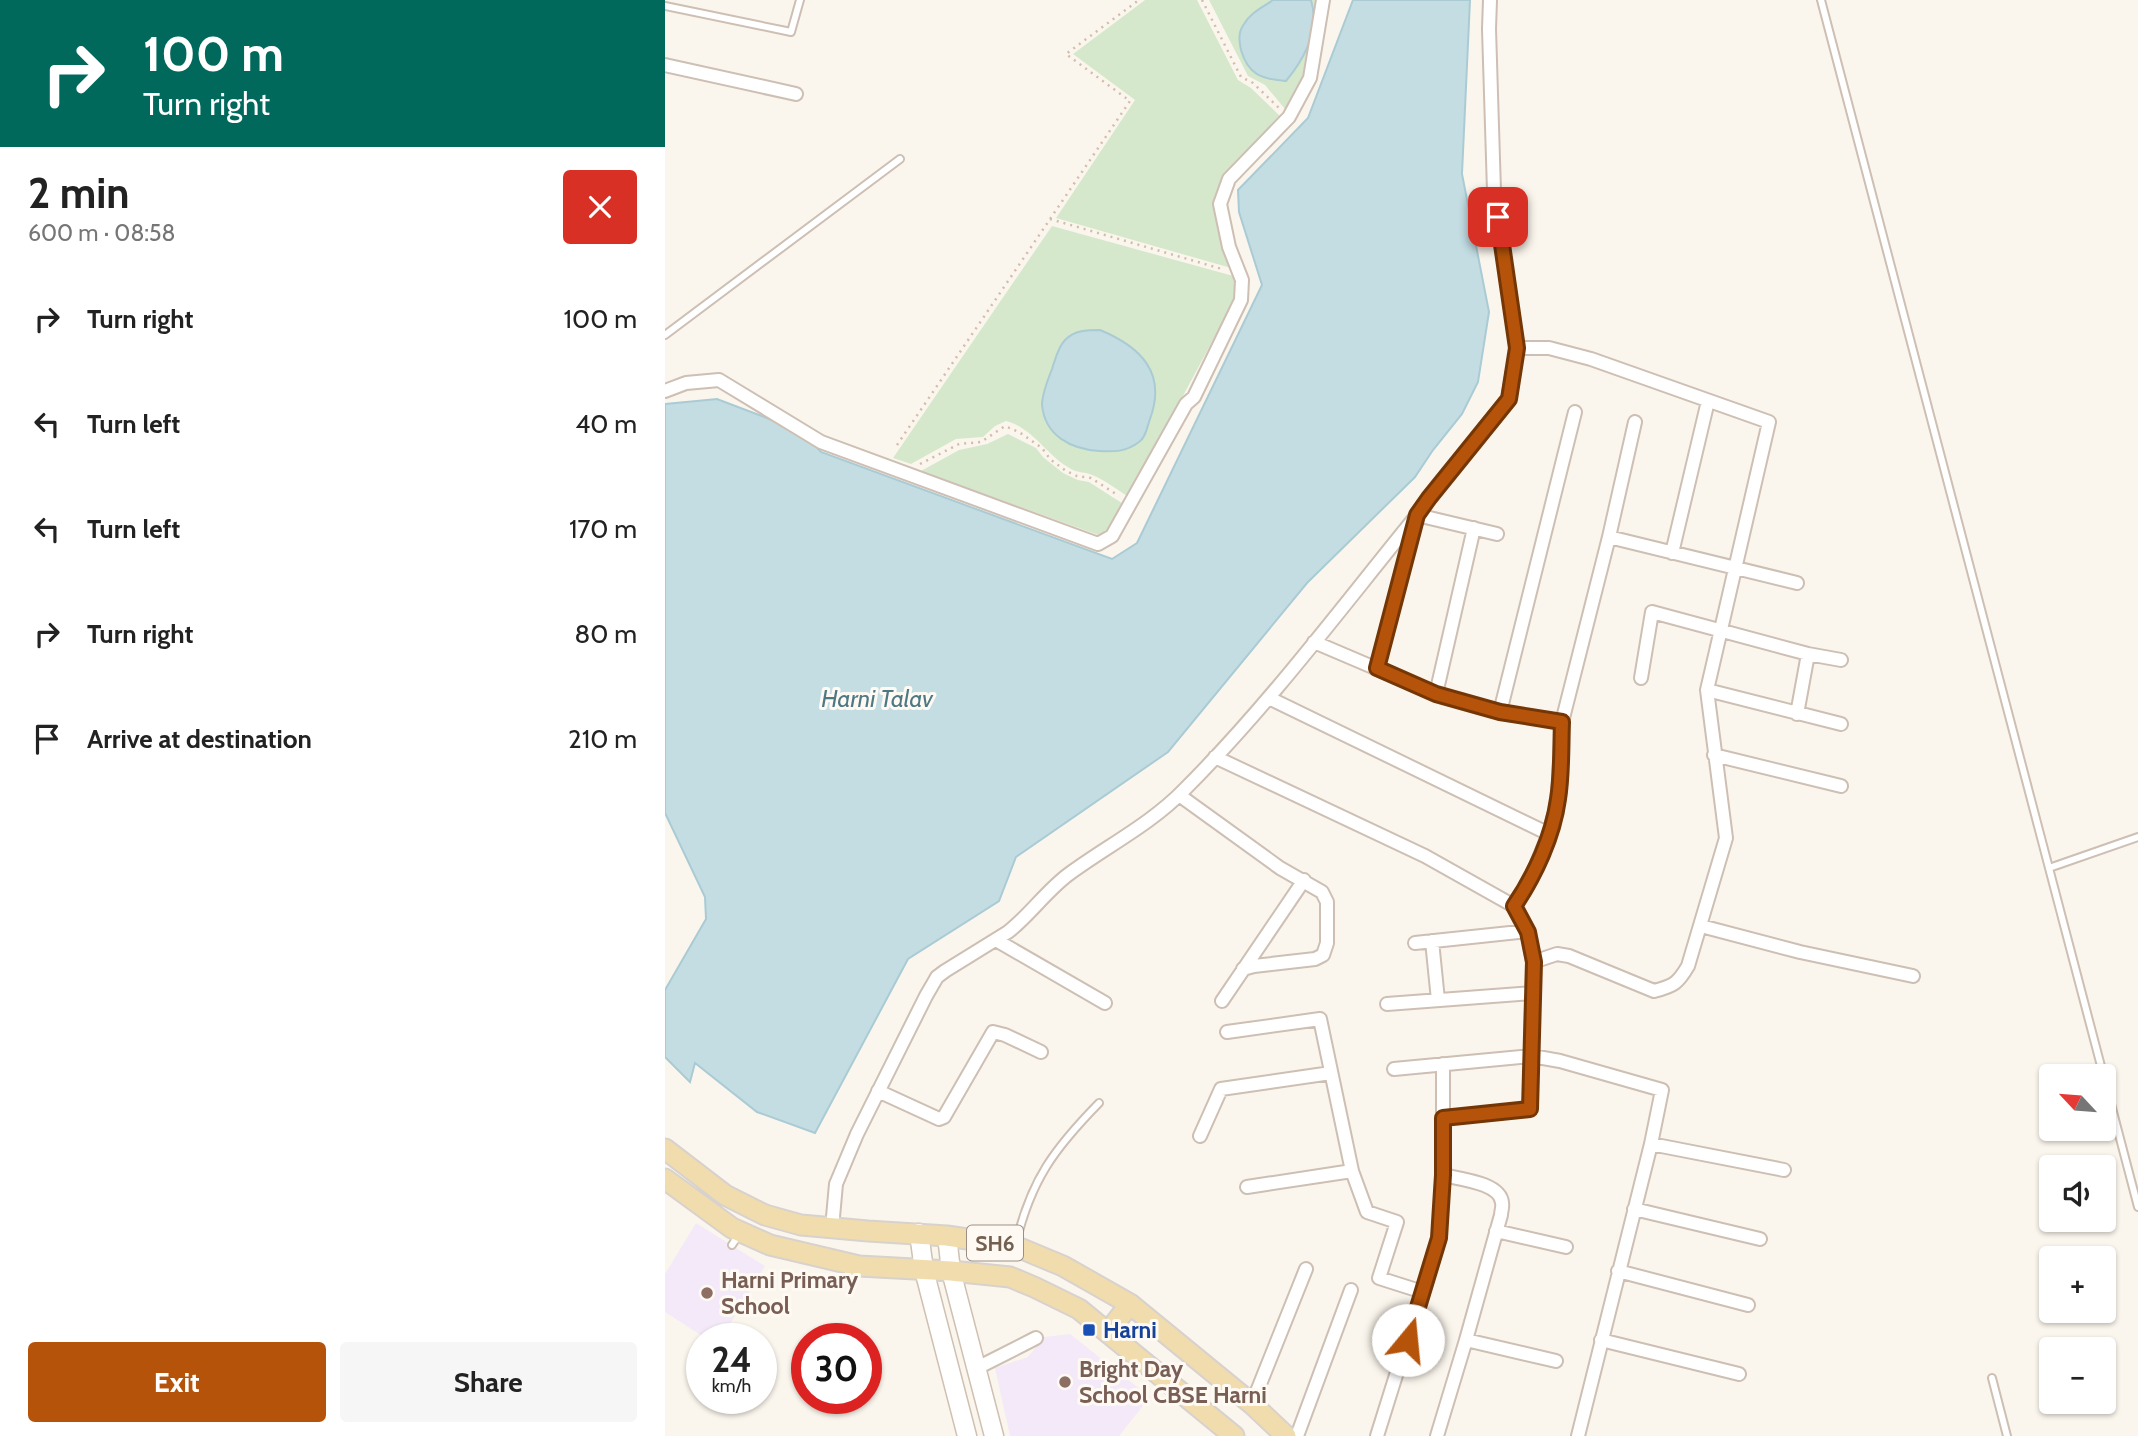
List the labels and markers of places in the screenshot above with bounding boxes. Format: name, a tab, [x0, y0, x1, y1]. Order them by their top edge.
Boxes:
pin	[1468, 187, 1528, 247]
place label: Harni Primary School	[721, 1266, 859, 1320]
marker: Harni Primary School	[699, 1285, 715, 1301]
place label: Harni	[1103, 1316, 1157, 1344]
marker: Harni	[1081, 1322, 1097, 1338]
place label: Bright Day School CBSE Harni	[1079, 1355, 1267, 1409]
marker: Bright Day School CBSE Harni	[1057, 1374, 1073, 1390]

